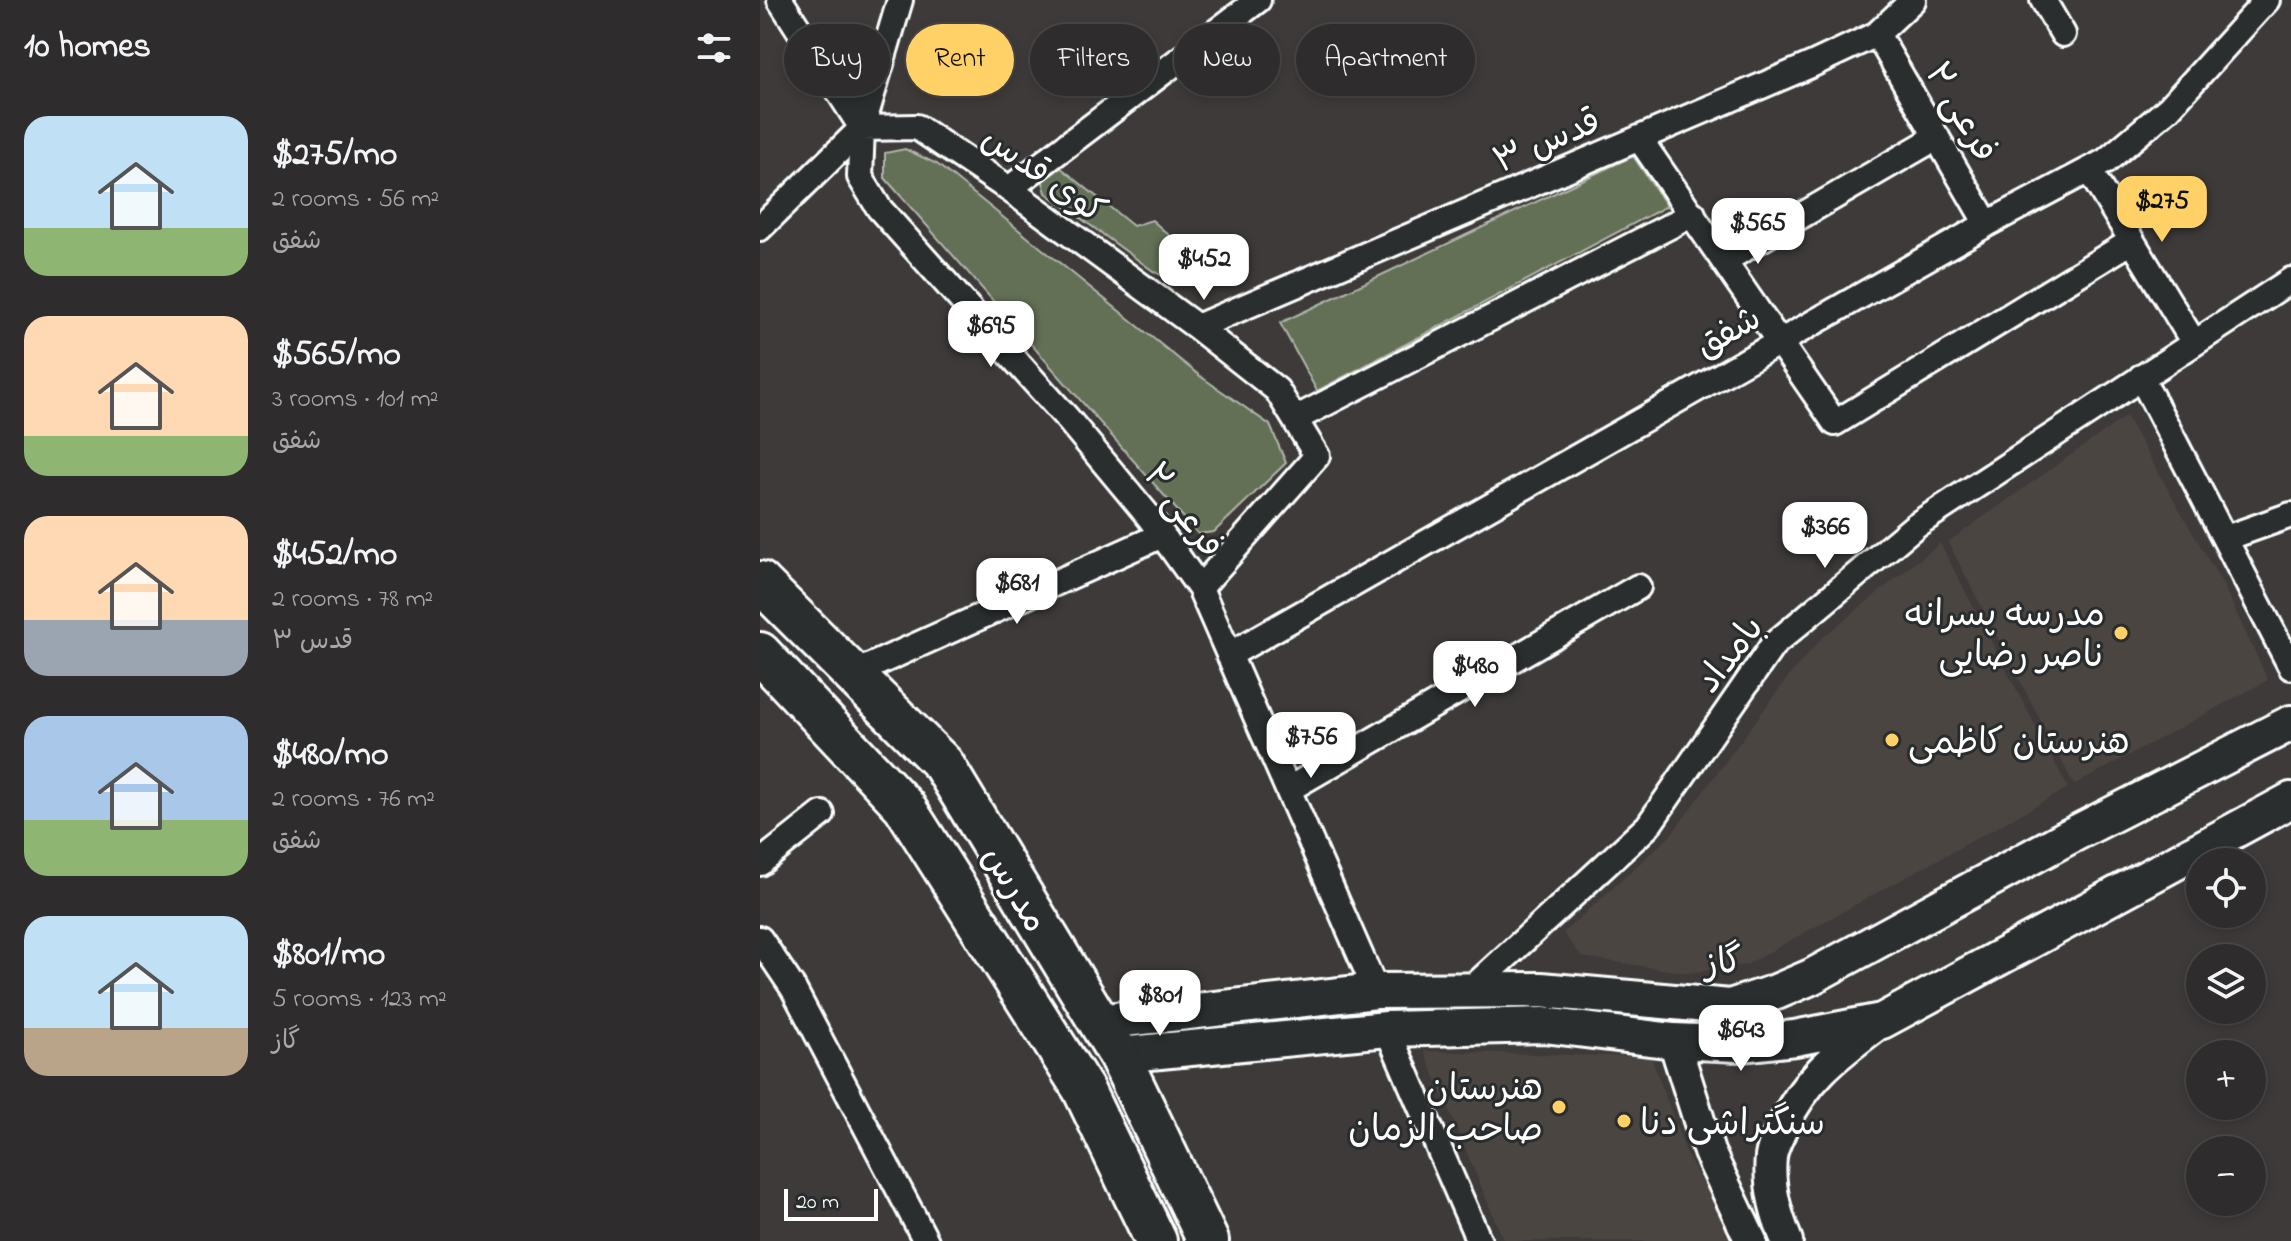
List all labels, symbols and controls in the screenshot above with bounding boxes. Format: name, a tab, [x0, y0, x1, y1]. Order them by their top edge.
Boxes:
text: 10 homes	[24, 23, 151, 73]
chip: Buy	[784, 24, 890, 96]
chip: Rent	[906, 24, 1014, 96]
chip: Filters	[1030, 24, 1158, 96]
chip: New	[1174, 24, 1280, 96]
chip: Apartment	[1296, 24, 1475, 96]
icon: filters	[692, 26, 736, 70]
street label: فرعی ۲	[1909, 53, 2009, 173]
street label: قدس ۳	[1486, 97, 1610, 189]
street label: کوی قدس	[969, 114, 1116, 239]
text: $275/mo	[272, 131, 398, 181]
icon: home	[88, 148, 184, 244]
pin: $275	[2115, 176, 2209, 244]
text: 2 rooms · 56 m²	[272, 181, 439, 219]
text: $275	[2135, 183, 2189, 221]
pin: $565	[1711, 198, 1805, 266]
text: $565	[1730, 205, 1786, 243]
text: شفق	[272, 223, 321, 261]
pin: $452	[1157, 234, 1251, 302]
text: $452	[1177, 241, 1231, 279]
street label: شفق	[1686, 294, 1772, 374]
pin: $695	[944, 301, 1038, 369]
text: $695	[966, 308, 1016, 346]
text: $565/mo	[272, 331, 401, 381]
icon: home	[88, 348, 184, 444]
text: 3 rooms · 101 m²	[272, 381, 438, 419]
text: شفق	[272, 423, 321, 461]
street label: فرعی ۲	[1128, 453, 1235, 571]
pin: $366	[1778, 502, 1872, 570]
text: $366	[1800, 509, 1850, 547]
text: $452/mo	[272, 531, 398, 581]
icon: home	[88, 548, 184, 644]
pin: $681	[970, 558, 1064, 626]
text: $681	[994, 565, 1040, 603]
text: 2 rooms · 78 m²	[272, 581, 433, 619]
place label: مدرسه پسرانه ناصر رضایی	[1904, 590, 2105, 684]
street label: بامداد	[1684, 606, 1779, 706]
text: قدس ۳	[272, 623, 353, 661]
marker: مدرسه پسرانه ناصر رضایی	[2112, 624, 2130, 642]
pin: $480	[1428, 641, 1522, 709]
text: $480	[1451, 648, 1499, 686]
pin: $756	[1264, 712, 1358, 780]
place label: هنرستان کاظمی	[1908, 718, 2130, 771]
text: $756	[1285, 719, 1337, 757]
text: $480/mo	[272, 731, 389, 781]
marker: هنرستان کاظمی	[1883, 731, 1901, 749]
icon: home	[88, 748, 184, 844]
text: 2 rooms · 76 m²	[272, 781, 435, 819]
text: شفق	[272, 823, 321, 861]
street label: مدرس	[966, 837, 1060, 944]
map controls	[2186, 848, 2266, 1216]
button: locate	[2186, 848, 2266, 928]
text: $801/mo	[272, 931, 385, 981]
street label: گاز	[1698, 936, 1746, 993]
button: layers	[2186, 944, 2266, 1024]
icon: home	[88, 948, 184, 1044]
pin: $801	[1113, 970, 1207, 1038]
text: $801	[1138, 977, 1182, 1015]
text: 5 rooms · 123 m²	[272, 981, 447, 1019]
pin: $643	[1694, 1005, 1788, 1073]
text: $643	[1717, 1012, 1765, 1050]
text: گاز	[272, 1023, 300, 1061]
button: +	[2186, 1040, 2266, 1120]
place label: هنرستان صاحب الزمان	[1348, 1064, 1543, 1158]
marker: هنرستان صاحب الزمان	[1550, 1098, 1568, 1116]
place label: سنگتراشی دنا	[1640, 1099, 1825, 1152]
marker: سنگتراشی دنا	[1615, 1112, 1633, 1130]
button: −	[2186, 1136, 2266, 1216]
scale bar	[784, 1185, 878, 1221]
text: 20 m	[796, 1187, 839, 1219]

